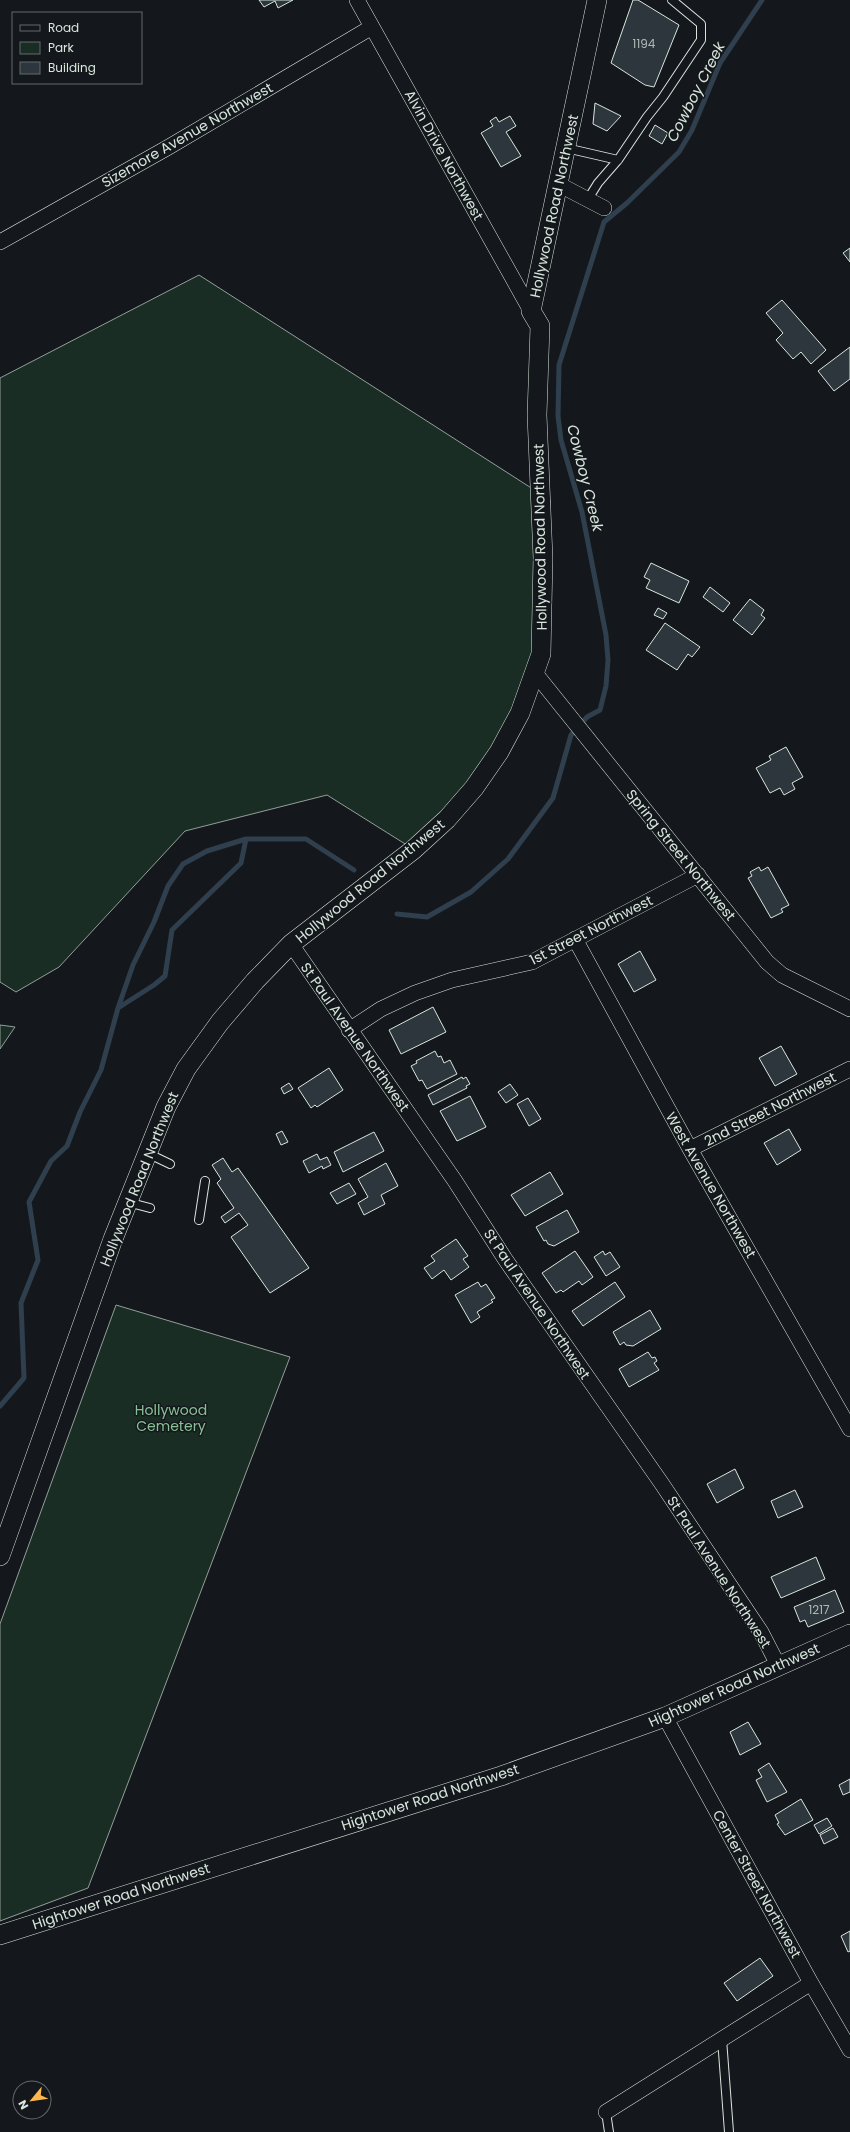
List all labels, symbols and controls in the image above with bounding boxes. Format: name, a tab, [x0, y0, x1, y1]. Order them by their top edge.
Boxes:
legend	[12, 12, 142, 84]
text: Road	[48, 19, 79, 36]
house number: 1194	[633, 35, 656, 52]
water label: Cowboy Creek	[661, 37, 730, 145]
text: Park	[48, 39, 75, 56]
text: Building	[48, 59, 96, 76]
street label: Sizemore Avenue Northwest	[98, 78, 276, 192]
street label: Alvin Drive Northwest	[400, 86, 488, 224]
street label: Hollywood Road Northwest	[525, 113, 583, 299]
water label: Cowboy Creek	[562, 422, 609, 535]
street label: Hollywood Road Northwest	[528, 443, 552, 631]
street label: Spring Street Northwest	[622, 785, 740, 925]
street label: Hollywood Road Northwest	[291, 814, 449, 948]
street label: 1st Street Northwest	[526, 890, 656, 970]
street label: St Paul Avenue Northwest	[296, 958, 414, 1116]
street label: 2nd Street Northwest	[701, 1067, 839, 1151]
street label: Hollywood Road Northwest	[95, 1089, 183, 1269]
street label: West Avenue Northwest	[661, 1108, 761, 1262]
street label: St Paul Avenue Northwest	[479, 1225, 595, 1383]
park label: Hollywood Cemetery	[135, 1400, 207, 1436]
street label: St Paul Avenue Northwest	[662, 1492, 776, 1652]
house number: 1217	[808, 1601, 830, 1618]
street label: Hightower Road Northwest	[645, 1638, 823, 1732]
street label: Hightower Road Northwest	[339, 1759, 521, 1835]
street label: Center Street Northwest	[708, 1806, 806, 1962]
street label: Hightower Road Northwest	[30, 1858, 212, 1934]
north arrow	[12, 2080, 52, 2120]
text: N	[14, 2097, 32, 2112]

